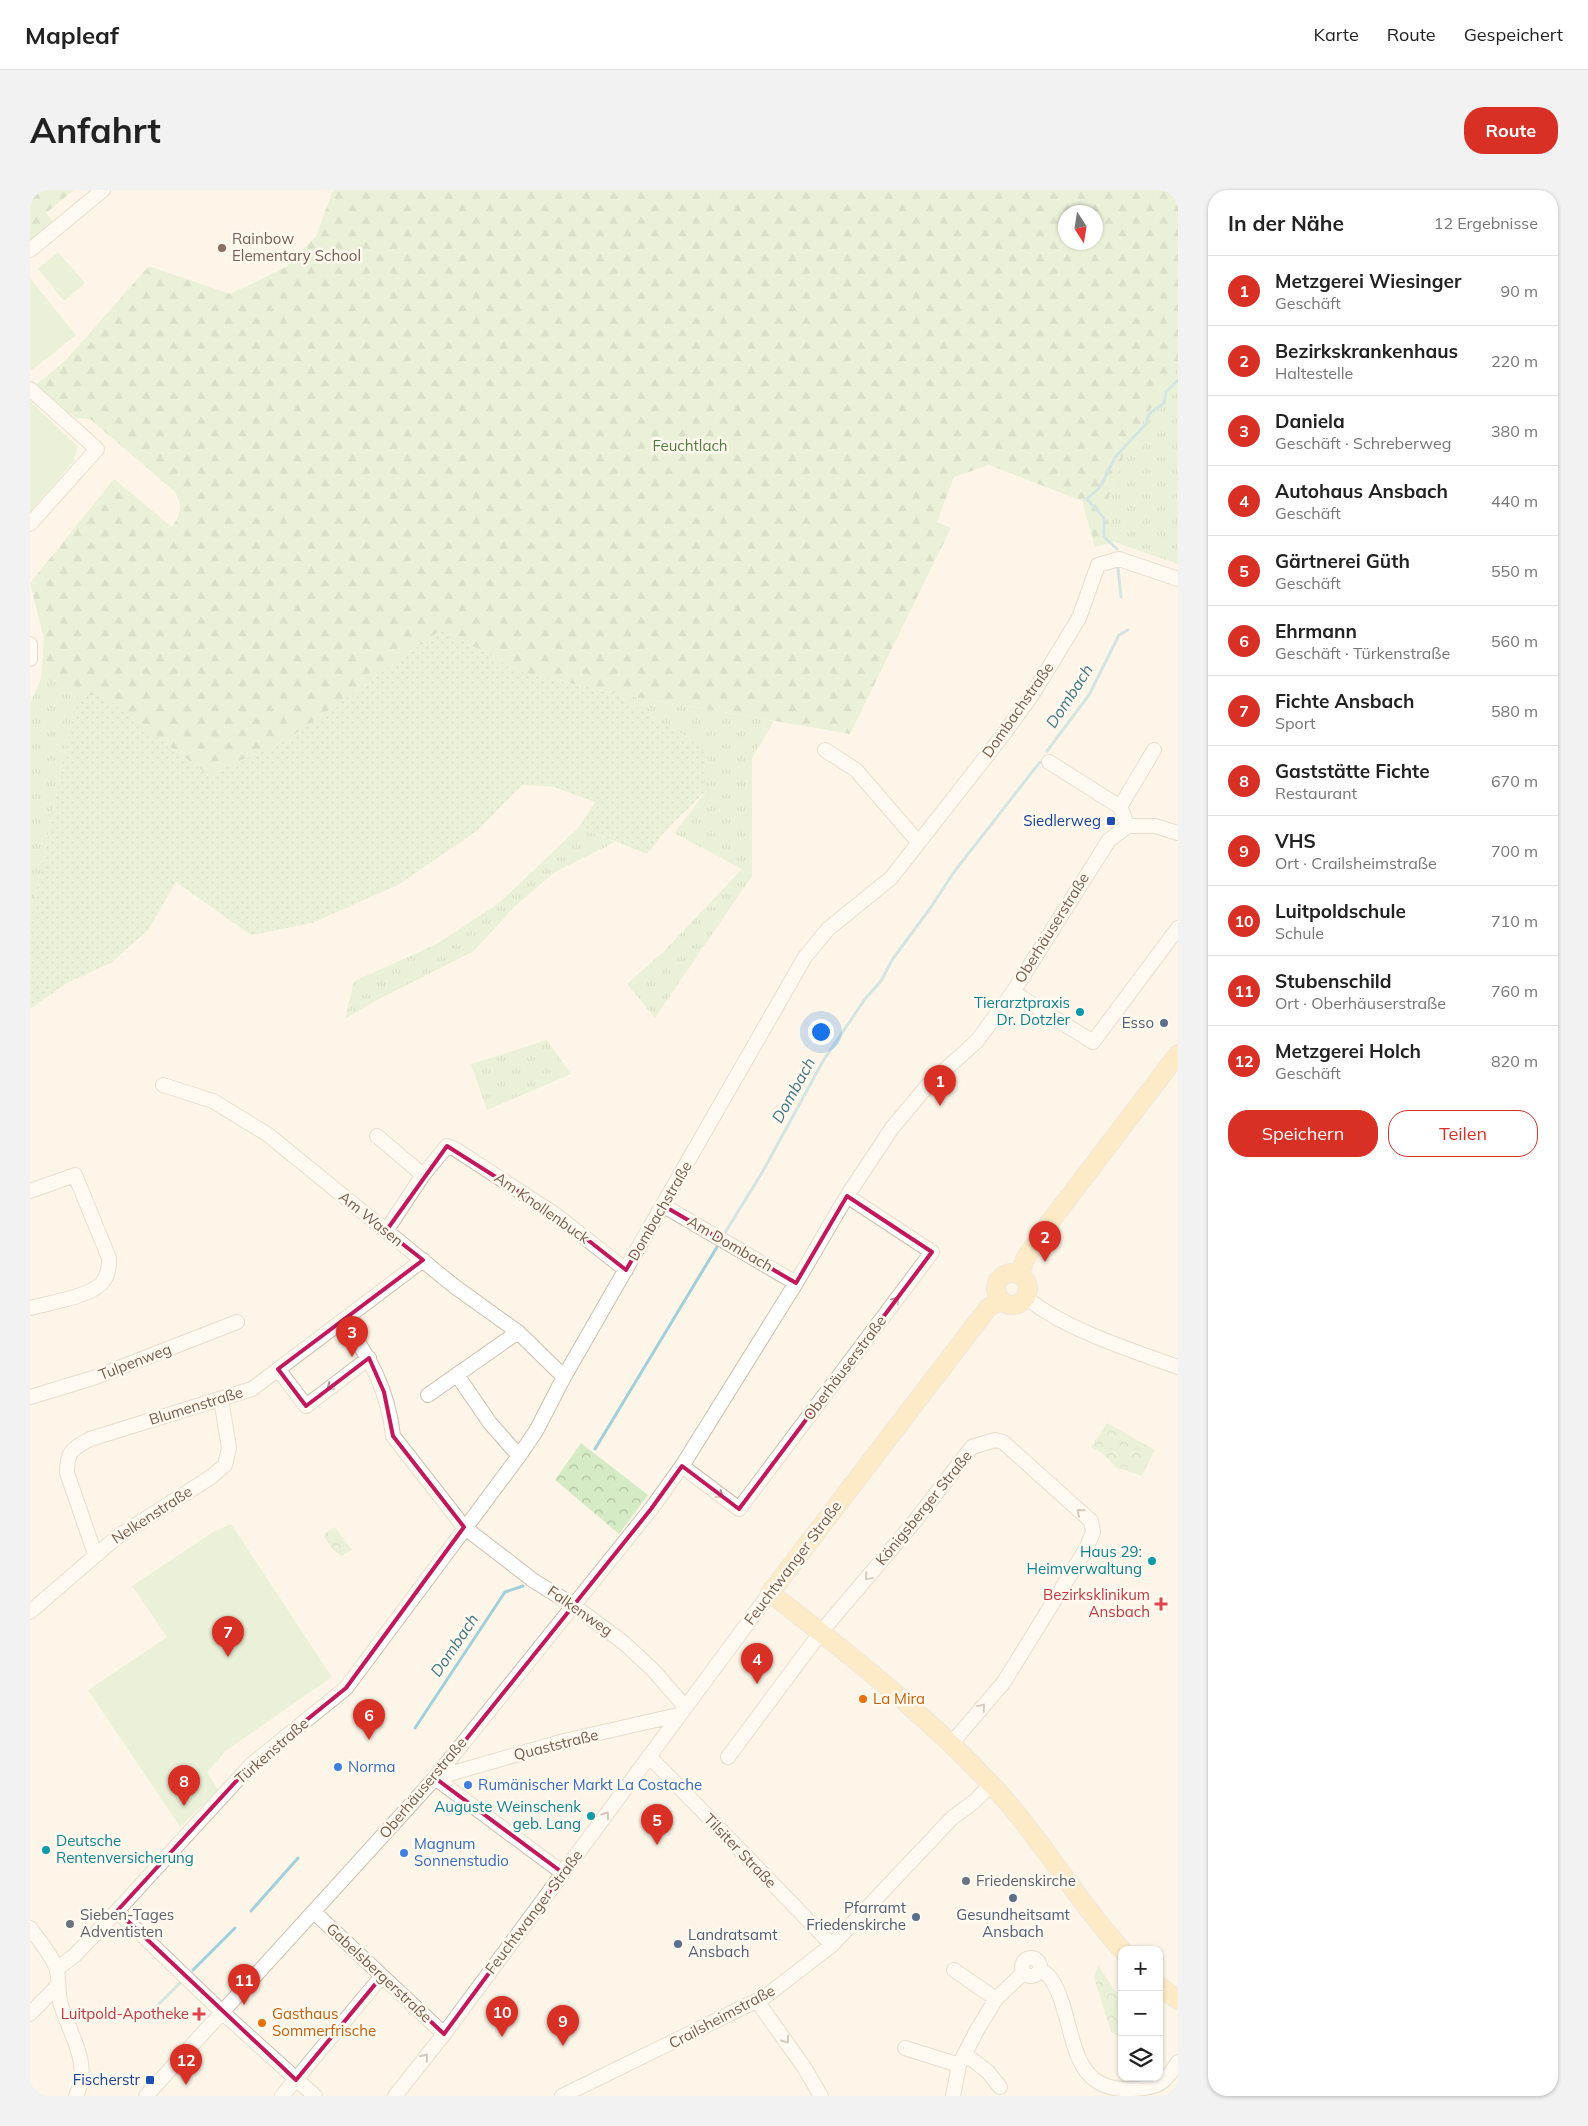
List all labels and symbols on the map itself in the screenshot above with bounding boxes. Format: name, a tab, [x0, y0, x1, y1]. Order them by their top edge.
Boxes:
north arrow	[1058, 205, 1103, 250]
place label: Rainbow Elementary School	[232, 229, 361, 265]
marker: Rainbow Elementary School	[216, 242, 228, 254]
park label: Feuchtlach	[652, 436, 728, 455]
street label: Dombachstraße	[978, 658, 1057, 761]
water label: Dombach	[1041, 661, 1097, 731]
place label: Siedlerweg	[1023, 811, 1101, 830]
marker: Siedlerweg	[1105, 815, 1117, 827]
street label: Oberhäuserstraße	[1010, 869, 1093, 986]
place label: Tierarztpraxis Dr. Dotzler	[974, 993, 1071, 1029]
marker: Tierarztpraxis Dr. Dotzler	[1074, 1006, 1086, 1018]
place label: Esso	[1122, 1013, 1154, 1032]
marker: Esso	[1158, 1017, 1170, 1029]
your location	[808, 1019, 834, 1045]
water label: Dombach	[767, 1054, 819, 1126]
pin: 1	[924, 1065, 956, 1106]
street label: Dombachstraße	[623, 1158, 696, 1264]
street label: Am Knollenbuck	[491, 1168, 594, 1248]
street label: Am Wasen	[335, 1187, 407, 1250]
street label: Am Dombach	[684, 1212, 776, 1276]
pin: 2	[1029, 1221, 1061, 1262]
one-way arrow	[890, 1296, 899, 1306]
street label: Oberhäuserstraße	[799, 1312, 890, 1424]
pin: 3	[336, 1316, 368, 1357]
street label: Tulpenweg	[96, 1339, 174, 1384]
street label: Blumenstraße	[147, 1382, 245, 1429]
one-way arrow	[327, 1382, 336, 1390]
street label: Königsberger Straße	[871, 1446, 976, 1569]
street label: Nelkenstraße	[108, 1482, 196, 1548]
one-way arrow	[714, 1490, 723, 1498]
street label: Feuchtwanger Straße	[740, 1497, 845, 1628]
one-way arrow	[1077, 1509, 1086, 1518]
place label: Haus 29: Heimverwaltung	[1027, 1542, 1142, 1578]
marker: Haus 29: Heimverwaltung	[1146, 1555, 1158, 1567]
one-way arrow	[865, 1571, 874, 1580]
street label: Falkenweg	[544, 1581, 617, 1640]
place label: Bezirksklinikum Ansbach	[1043, 1585, 1150, 1621]
marker: Bezirksklinikum Ansbach	[1154, 1597, 1168, 1611]
water label: Dombach	[426, 1610, 482, 1680]
pin: 7	[212, 1616, 244, 1657]
pin: 4	[741, 1643, 773, 1684]
place label: La Mira	[873, 1689, 925, 1708]
marker: La Mira	[857, 1693, 869, 1705]
pin: 6	[353, 1699, 385, 1740]
one-way arrow	[977, 1704, 985, 1713]
street label: Türkenstraße	[231, 1714, 312, 1788]
street label: Quaststraße	[512, 1725, 600, 1764]
street label: Oberhäuserstraße	[375, 1733, 470, 1842]
place label: Norma	[348, 1757, 395, 1776]
marker: Norma	[332, 1761, 344, 1773]
pin: 8	[168, 1765, 200, 1806]
place label: Rumänischer Markt La Costache	[478, 1775, 702, 1794]
marker: Rumänischer Markt La Costache	[462, 1779, 474, 1791]
place label: Auguste Weinschenk geb. Lang	[434, 1797, 581, 1833]
pin: 5	[641, 1804, 673, 1845]
street label: Tilsiter Straße	[700, 1809, 781, 1892]
marker: Auguste Weinschenk geb. Lang	[585, 1810, 597, 1822]
one-way arrow	[600, 1811, 609, 1821]
place label: Deutsche Rentenversicherung	[56, 1831, 194, 1867]
place label: Magnum Sonnenstudio	[414, 1834, 509, 1870]
marker: Deutsche Rentenversicherung	[40, 1844, 52, 1856]
street label: Feuchtwanger Straße	[481, 1846, 586, 1977]
marker: Magnum Sonnenstudio	[398, 1847, 410, 1859]
place label: Friedenskirche	[976, 1871, 1076, 1890]
marker: Friedenskirche	[960, 1875, 972, 1887]
marker: Gesundheitsamt Ansbach	[1007, 1892, 1019, 1904]
place label: Pfarramt Friedenskirche	[806, 1898, 906, 1934]
place label: Sieben-Tages Adventisten	[80, 1905, 174, 1941]
place label: Gesundheitsamt Ansbach	[956, 1905, 1070, 1941]
marker: Pfarramt Friedenskirche	[910, 1911, 922, 1923]
marker: Sieben-Tages Adventisten	[64, 1918, 76, 1930]
street label: Gabelsbergerstraße	[322, 1919, 436, 2027]
place label: Landratsamt Ansbach	[688, 1925, 777, 1961]
marker: Landratsamt Ansbach	[672, 1938, 684, 1950]
pin: 11	[228, 1964, 260, 2005]
street label: Crailsheimstraße	[665, 1981, 778, 2053]
pin: 10	[486, 1996, 518, 2037]
place label: Luitpold-Apotheke	[61, 2004, 189, 2023]
place label: Gasthaus Sommerfrische	[272, 2004, 376, 2040]
pin: 9	[547, 2005, 579, 2046]
marker: Luitpold-Apotheke	[193, 2008, 205, 2020]
marker: Gasthaus Sommerfrische	[256, 2017, 268, 2029]
one-way arrow	[780, 2035, 789, 2044]
pin: 12	[170, 2044, 202, 2085]
one-way arrow	[420, 2054, 429, 2063]
place label: Fischerstr	[73, 2070, 141, 2089]
marker: Fischerstr	[144, 2074, 156, 2086]

